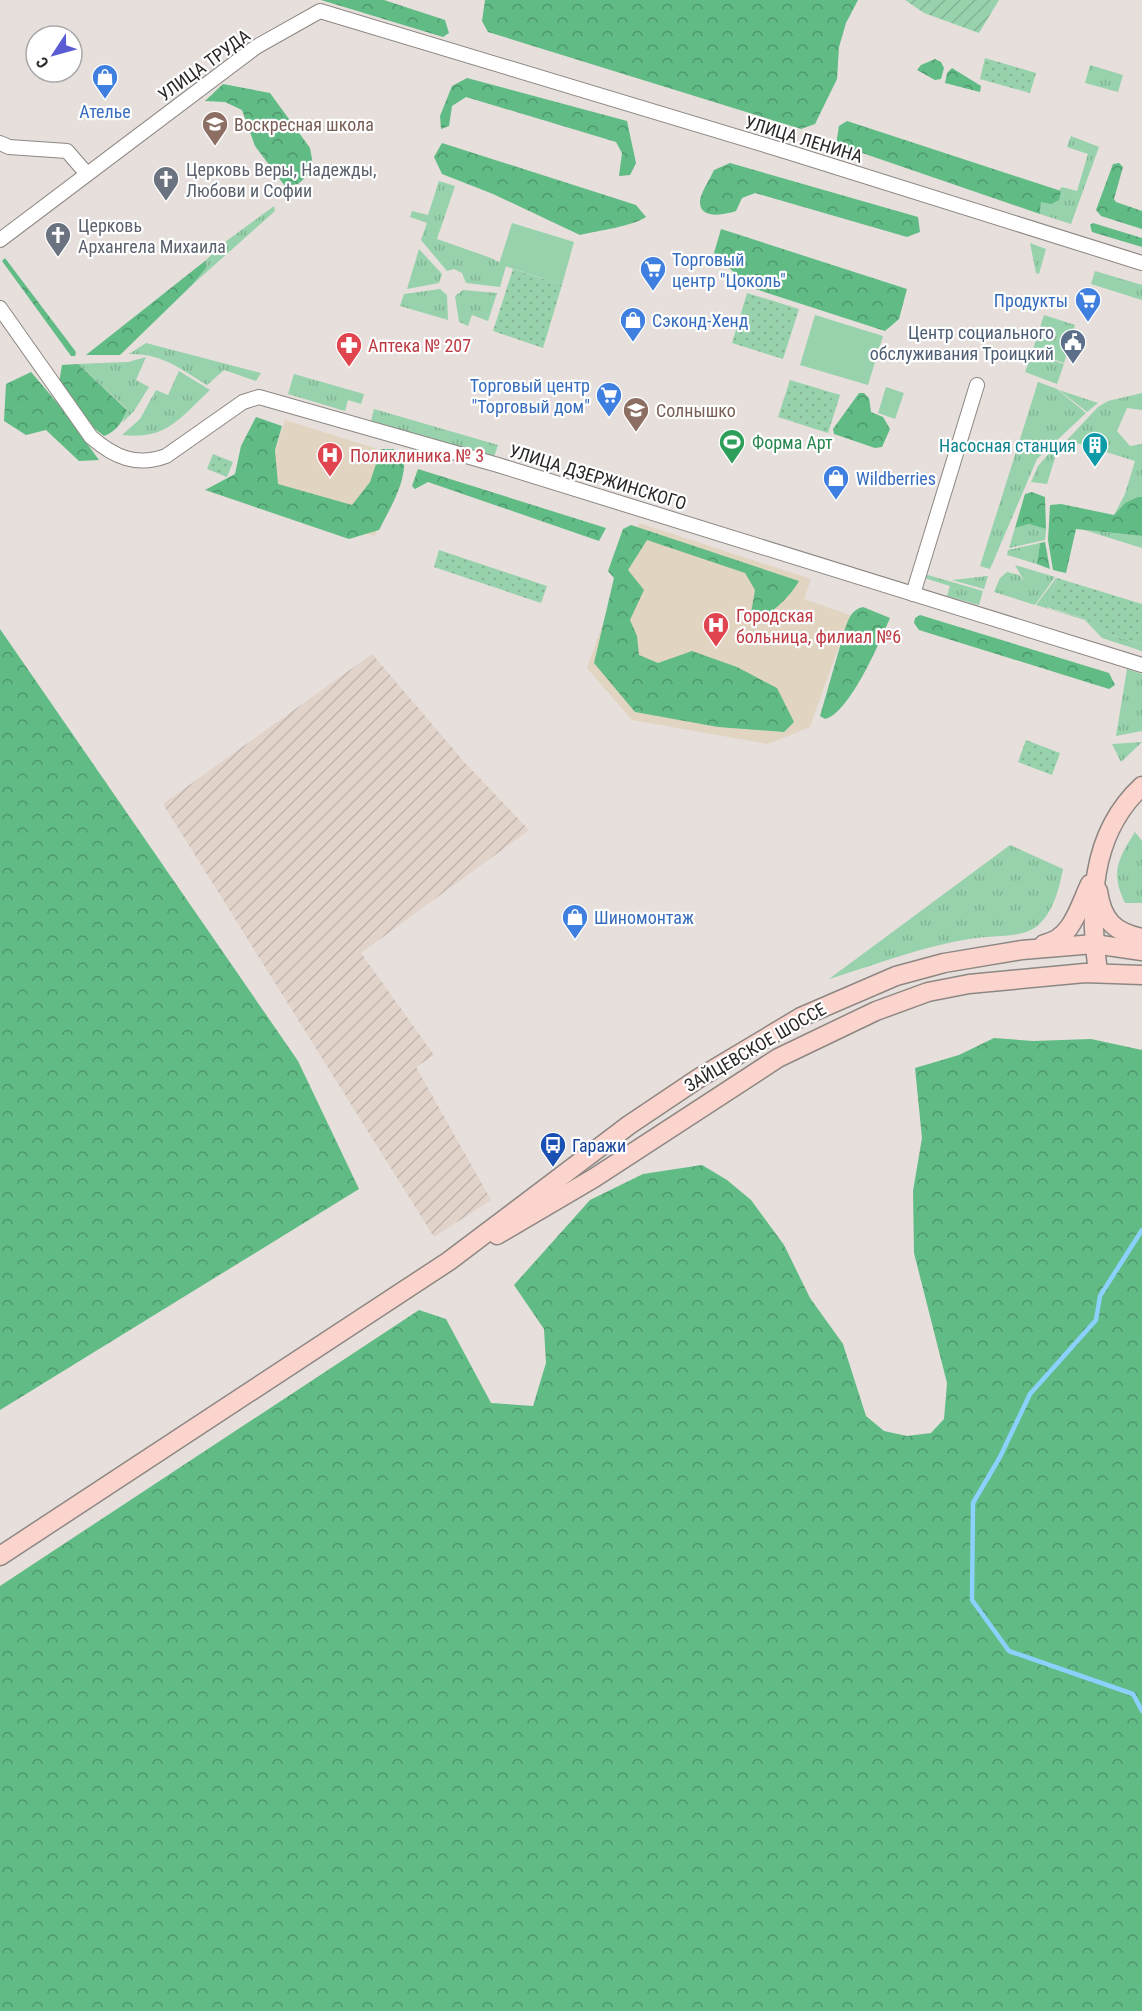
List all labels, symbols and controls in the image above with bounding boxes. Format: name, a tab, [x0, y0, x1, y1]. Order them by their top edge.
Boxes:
north arrow	[24, 24, 84, 84]
street label: УЛИЦА ТРУДА	[154, 24, 254, 105]
text: С	[32, 53, 53, 72]
shop icon: Ателье	[90, 62, 120, 100]
place label: Ателье	[79, 101, 131, 122]
school or university icon: Воскресная школа	[200, 109, 230, 147]
street label: УЛИЦА ЛЕНИНА	[743, 111, 866, 167]
place label: Воскресная школа	[234, 114, 374, 135]
place label: Церковь Веры, Надежды, Любови и Софии	[186, 159, 376, 201]
church icon: Церковь Веры, Надежды, Любови и Софии	[151, 164, 181, 202]
place label: Церковь Архангела Михаила	[78, 215, 226, 257]
church icon: Церковь Архангела Михаила	[43, 220, 73, 258]
place label: Торговый центр "Цоколь"	[672, 249, 786, 291]
supermarket icon: Торговый центр "Цоколь"	[638, 254, 668, 292]
supermarket icon: Продукты	[1073, 285, 1103, 323]
place label: Продукты	[994, 290, 1068, 311]
shop icon: Сэконд-Хенд	[618, 305, 648, 343]
place label: Сэконд-Хенд	[652, 310, 749, 331]
place label: Центр социального обслуживания Троицкий	[870, 322, 1054, 364]
public building icon: Центр социального обслуживания Троицкий	[1058, 327, 1088, 365]
pharmacy icon: Аптека № 207	[334, 330, 364, 368]
place label: Аптека № 207	[368, 335, 471, 356]
place label: Торговый центр "Торговый дом"	[470, 375, 590, 417]
supermarket icon: Торговый центр "Торговый дом"	[594, 380, 624, 418]
school or university icon: Солнышко	[621, 395, 651, 433]
place label: Солнышко	[656, 400, 736, 421]
sports icon: Форма Арт	[717, 427, 747, 465]
building icon: Насосная станция	[1080, 430, 1110, 468]
place label: Форма Арт	[752, 432, 833, 453]
place label: Насосная станция	[939, 435, 1076, 456]
hospital icon: Поликлиника № 3	[315, 440, 345, 478]
street label: УЛИЦА ДЗЕРЖИНСКОГО	[507, 440, 689, 514]
place label: Поликлиника № 3	[350, 445, 484, 466]
shop icon: Wildberries	[821, 463, 851, 501]
place label: Wildberries	[856, 468, 936, 489]
place label: Городская больница, филиал №6	[736, 605, 901, 647]
hospital icon: Городская больница, филиал №6	[701, 610, 731, 648]
shop icon: Шиномонтаж	[560, 902, 590, 940]
place label: Шиномонтаж	[594, 907, 694, 928]
street label: ЗАЙЦЕВСКОЕ ШОССЕ	[681, 998, 830, 1096]
bus stop icon: Гаражи	[538, 1130, 568, 1168]
place label: Гаражи	[572, 1135, 626, 1156]

